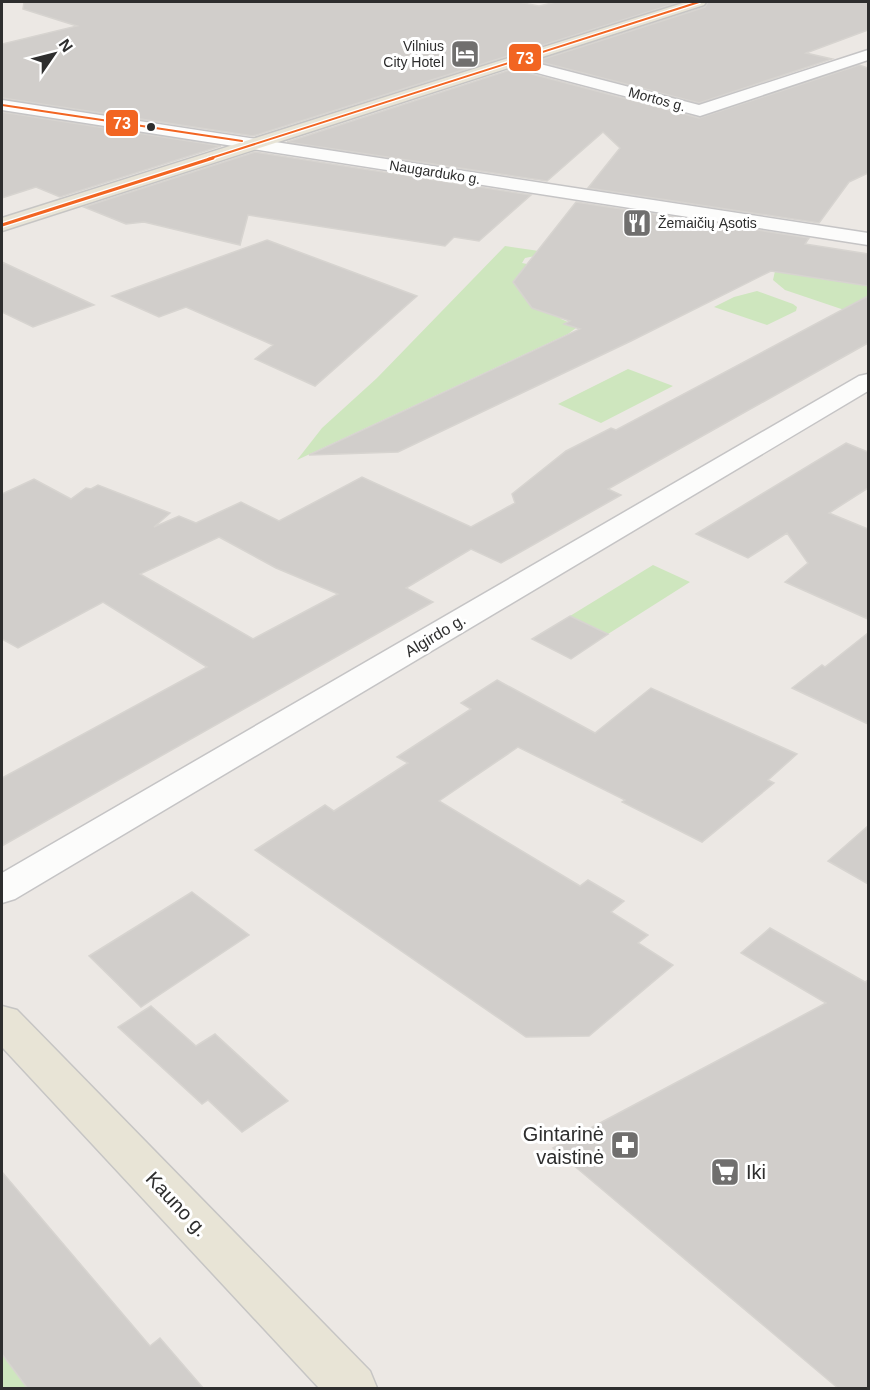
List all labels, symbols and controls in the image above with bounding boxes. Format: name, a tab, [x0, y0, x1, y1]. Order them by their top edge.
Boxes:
north arrow	[24, 24, 84, 84]
text: N	[56, 36, 76, 55]
place label: Vilnius City Hotel	[383, 38, 444, 70]
hotel icon: Vilnius City Hotel	[449, 38, 481, 70]
line badge: 73	[508, 43, 542, 72]
text: 73	[516, 50, 534, 67]
street label: Mortos g.	[627, 84, 687, 114]
line badge: 73	[105, 109, 139, 137]
text: 73	[113, 115, 131, 132]
unlabelled marker	[145, 121, 157, 133]
street label: Naugarduko g.	[388, 157, 482, 187]
restaurant icon: Žemaičių Ąsotis	[621, 207, 653, 239]
place label: Žemaičių Ąsotis	[658, 215, 757, 231]
street label: Algirdo g.	[402, 611, 469, 660]
place label: Gintarinė vaistinė	[523, 1123, 604, 1168]
pharmacy icon: Gintarinė vaistinė	[609, 1129, 641, 1161]
supermarket icon: Iki	[709, 1156, 741, 1188]
place label: Iki	[746, 1161, 766, 1183]
street label: Kauno g.	[142, 1167, 212, 1241]

